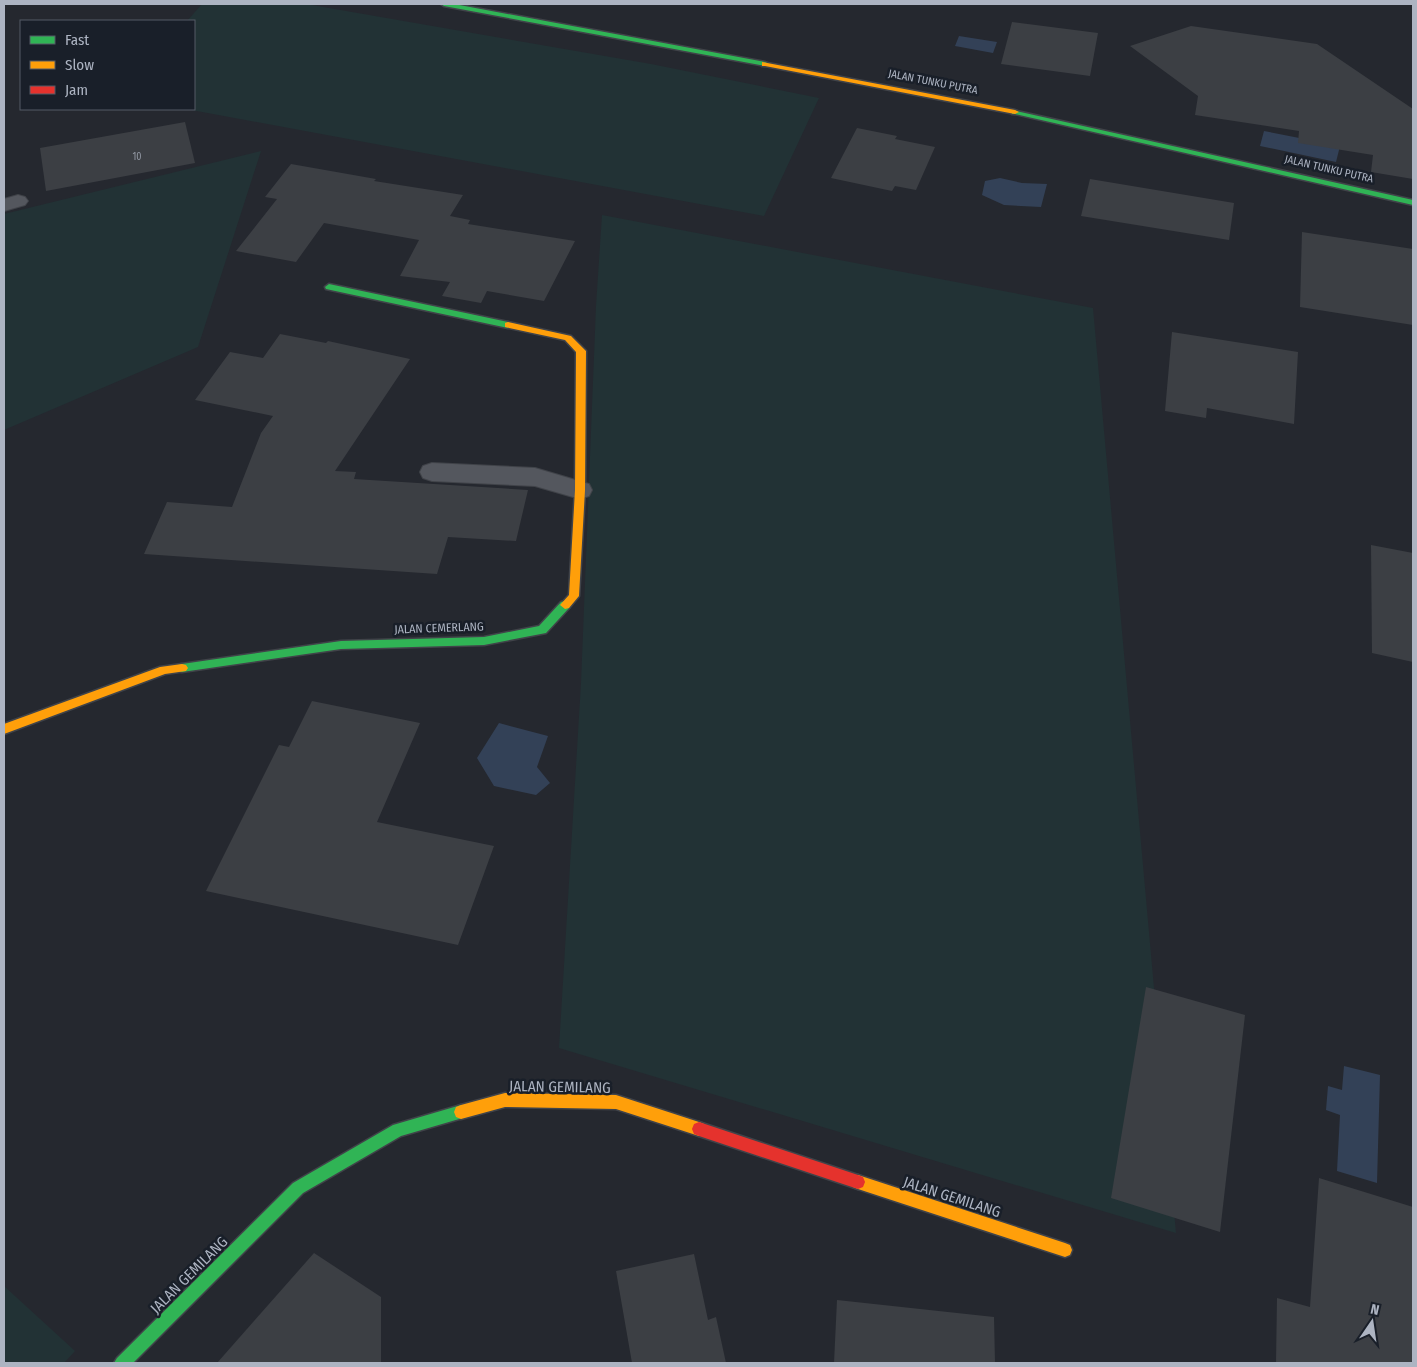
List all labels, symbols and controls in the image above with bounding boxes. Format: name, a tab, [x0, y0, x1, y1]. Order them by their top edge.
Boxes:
legend	[20, 20, 195, 110]
text: Fast	[65, 31, 89, 49]
text: Slow	[65, 56, 94, 74]
street label: JALAN TUNKU PUTRA	[887, 67, 979, 97]
text: Jam	[65, 81, 88, 99]
house number: 10	[132, 151, 142, 163]
street label: JALAN TUNKU PUTRA	[1283, 152, 1375, 186]
street label: JALAN CEMERLANG	[394, 619, 484, 637]
street label: JALAN GEMILANG	[509, 1077, 611, 1097]
street label: JALAN GEMILANG	[901, 1173, 1003, 1221]
street label: JALAN GEMILANG	[147, 1233, 231, 1317]
north arrow	[1347, 1297, 1397, 1347]
text: N	[1369, 1301, 1381, 1319]

